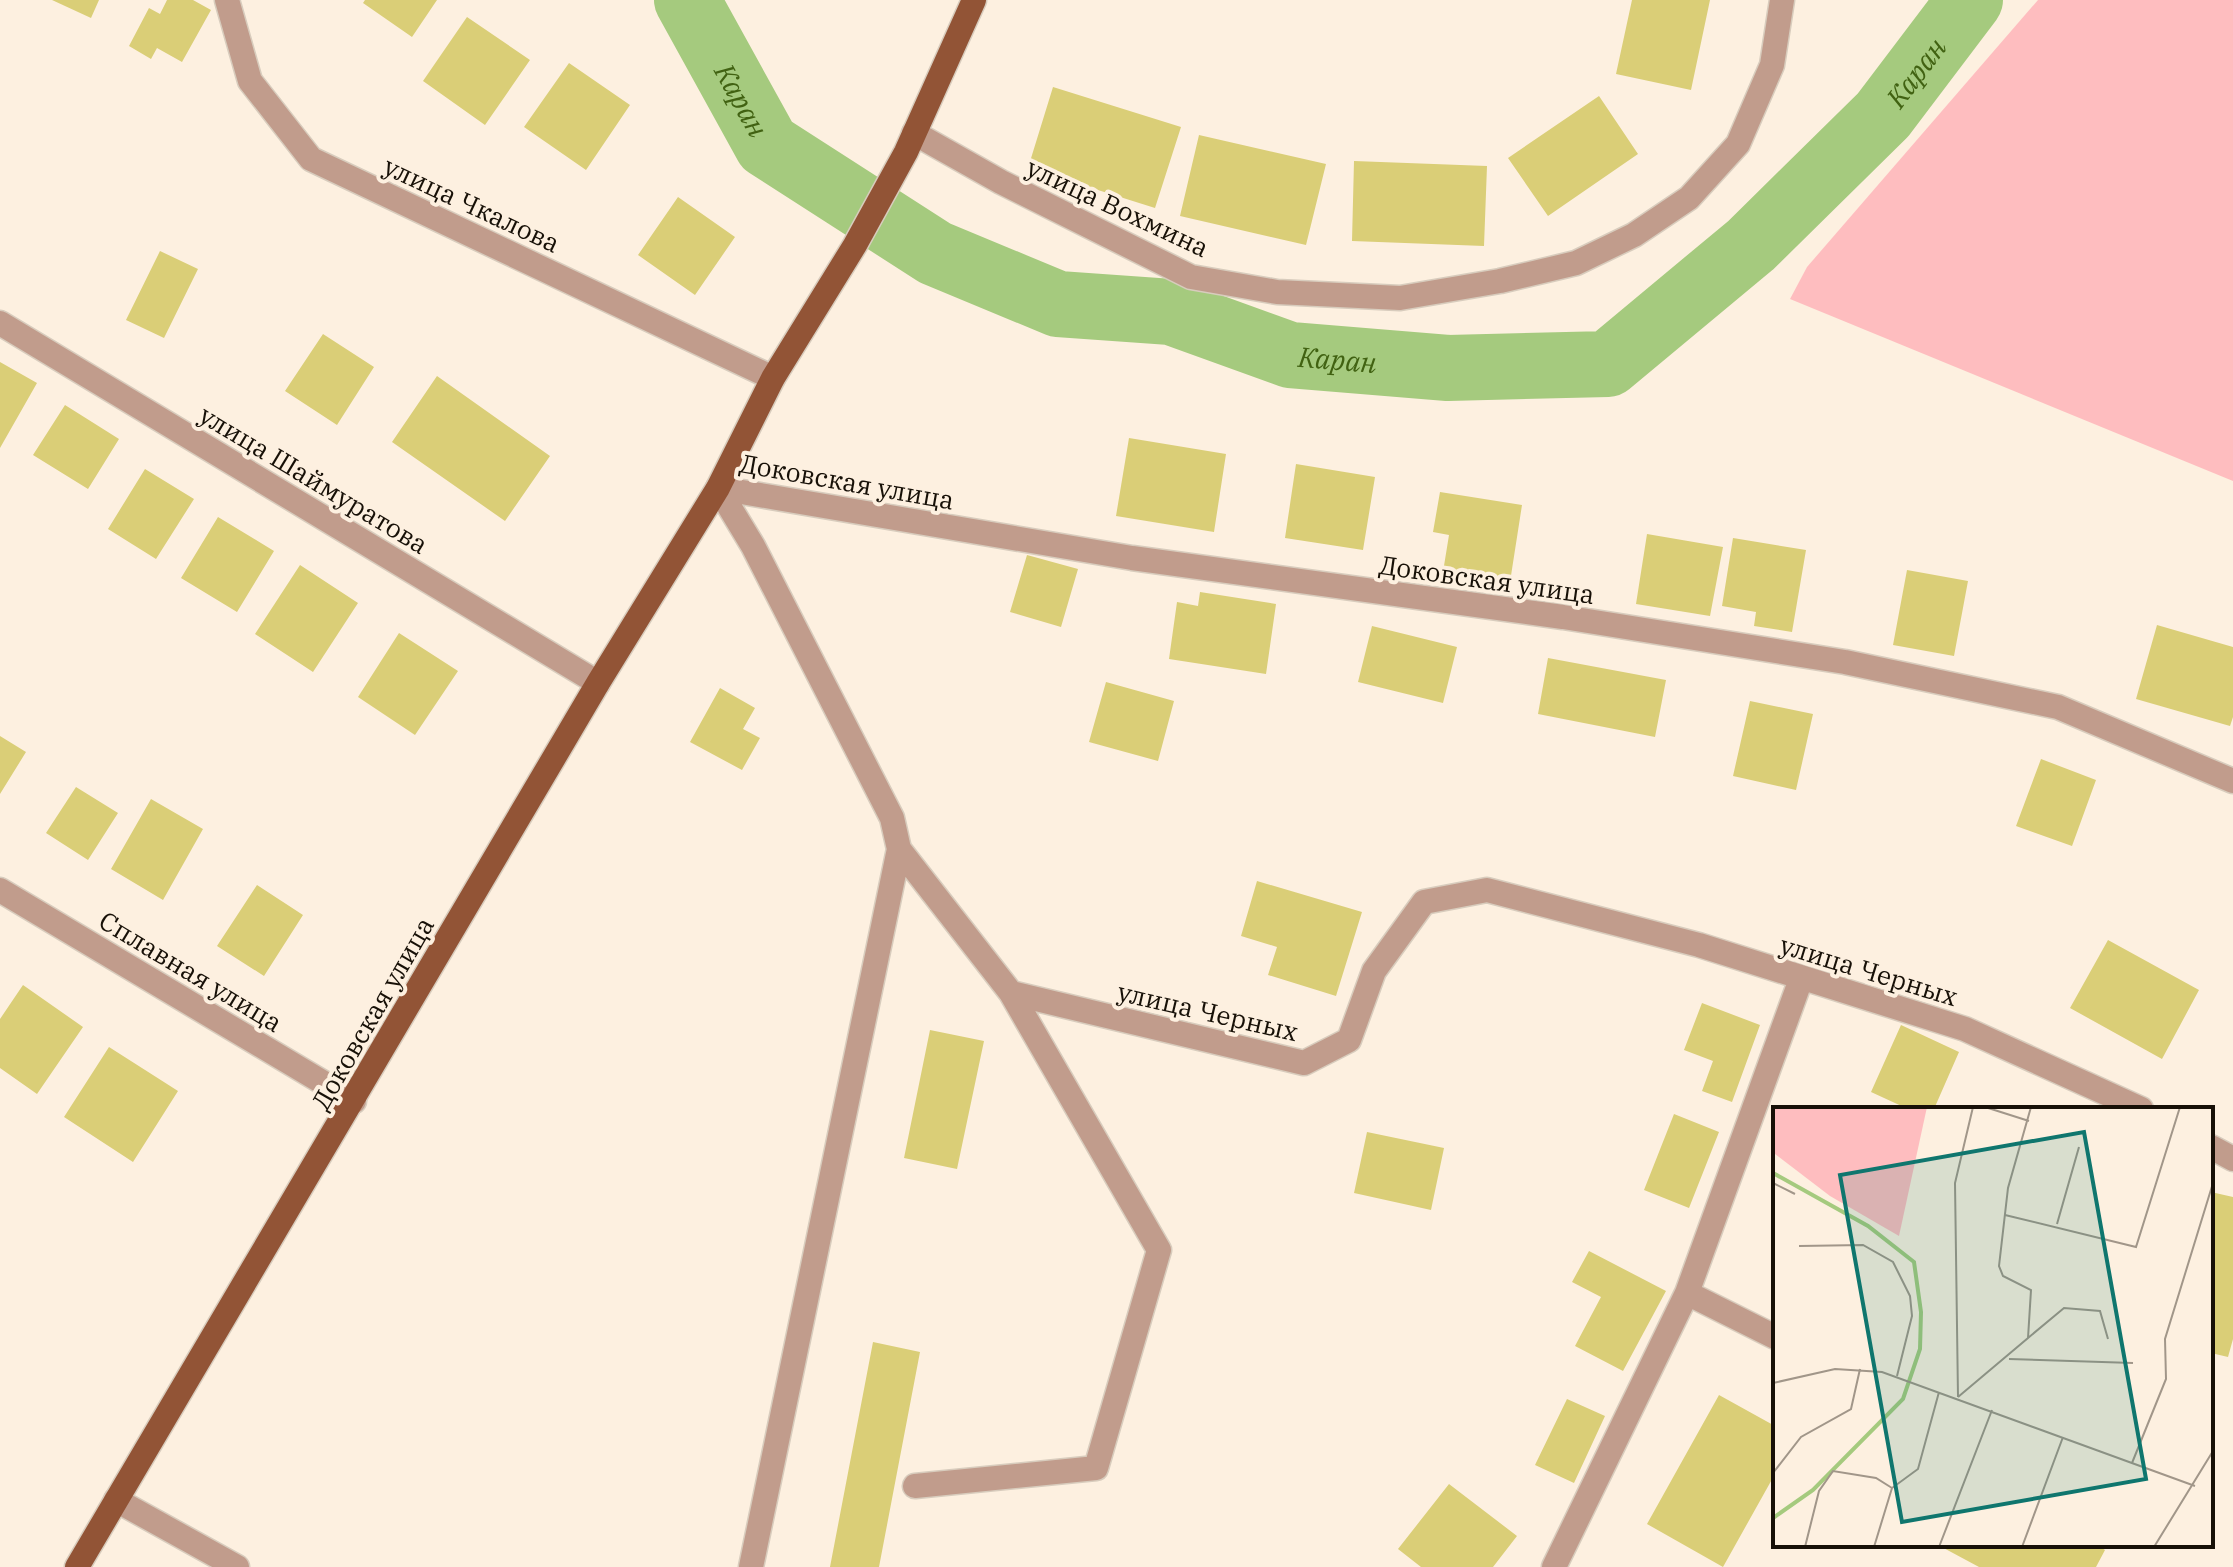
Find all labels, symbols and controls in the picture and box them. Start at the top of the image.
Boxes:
water label: Каран [1876,30,1954,115]
water label: Каран [706,56,777,143]
street label: улица Чкалова [379,148,565,260]
street label: улица Вохмина [1021,150,1215,264]
water label: Каран [1296,337,1378,381]
street label: улица Шаймуратова [193,397,435,561]
street label: Доковская улица [737,445,957,517]
street label: Доковская улица [1377,547,1597,611]
street label: Сплавная улица [93,903,289,1039]
street label: Доковская улица [303,911,441,1115]
street label: улица Черных [1776,927,1962,1013]
street label: улица Черных [1114,974,1302,1048]
inset map [1773,1107,2213,1547]

